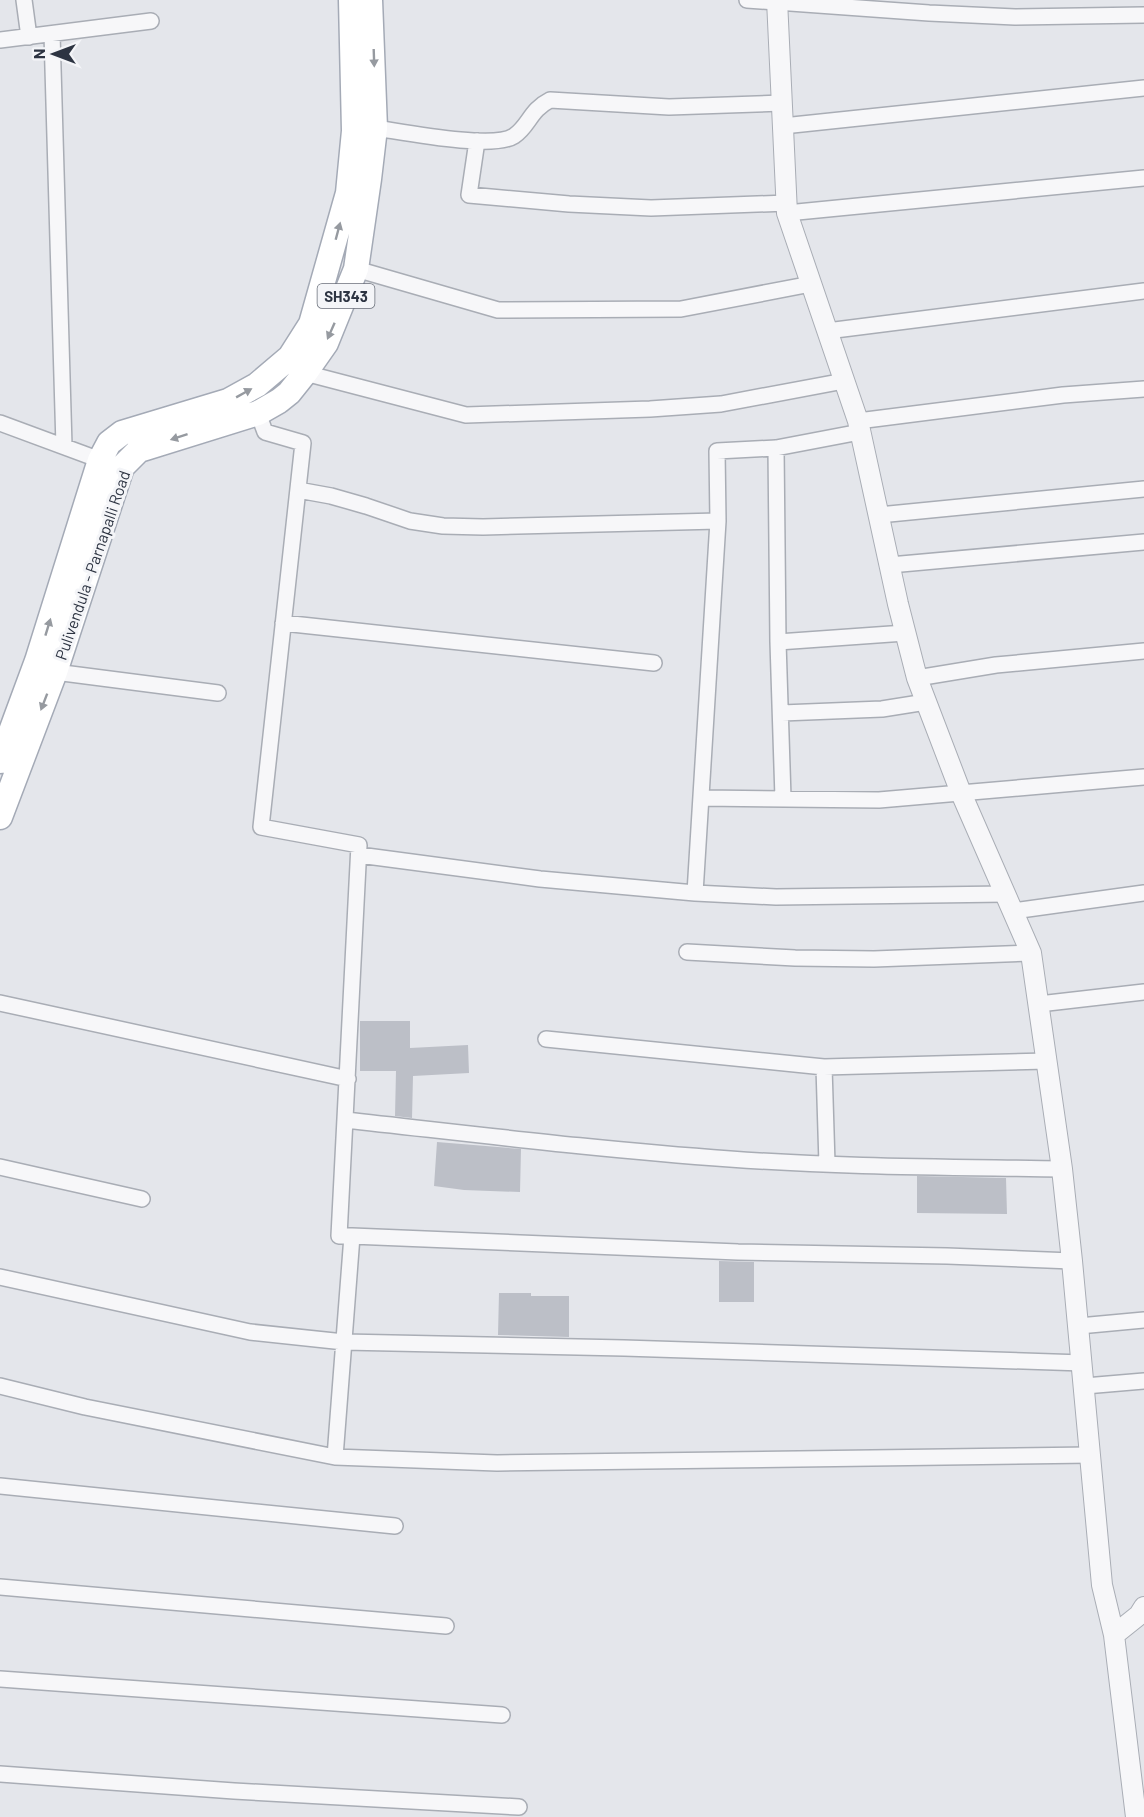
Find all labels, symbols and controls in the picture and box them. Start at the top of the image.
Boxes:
north arrow [24,24,84,84]
text: N [29,49,48,59]
one-way arrow [369,49,378,68]
one-way arrow [334,222,343,240]
road number: SH343 [318,284,374,308]
one-way arrow [326,323,336,341]
one-way arrow [235,388,252,398]
one-way arrow [170,433,188,443]
street label: Pulivendula - Parnapalli Road [51,468,133,662]
one-way arrow [44,618,53,636]
one-way arrow [39,693,48,711]

